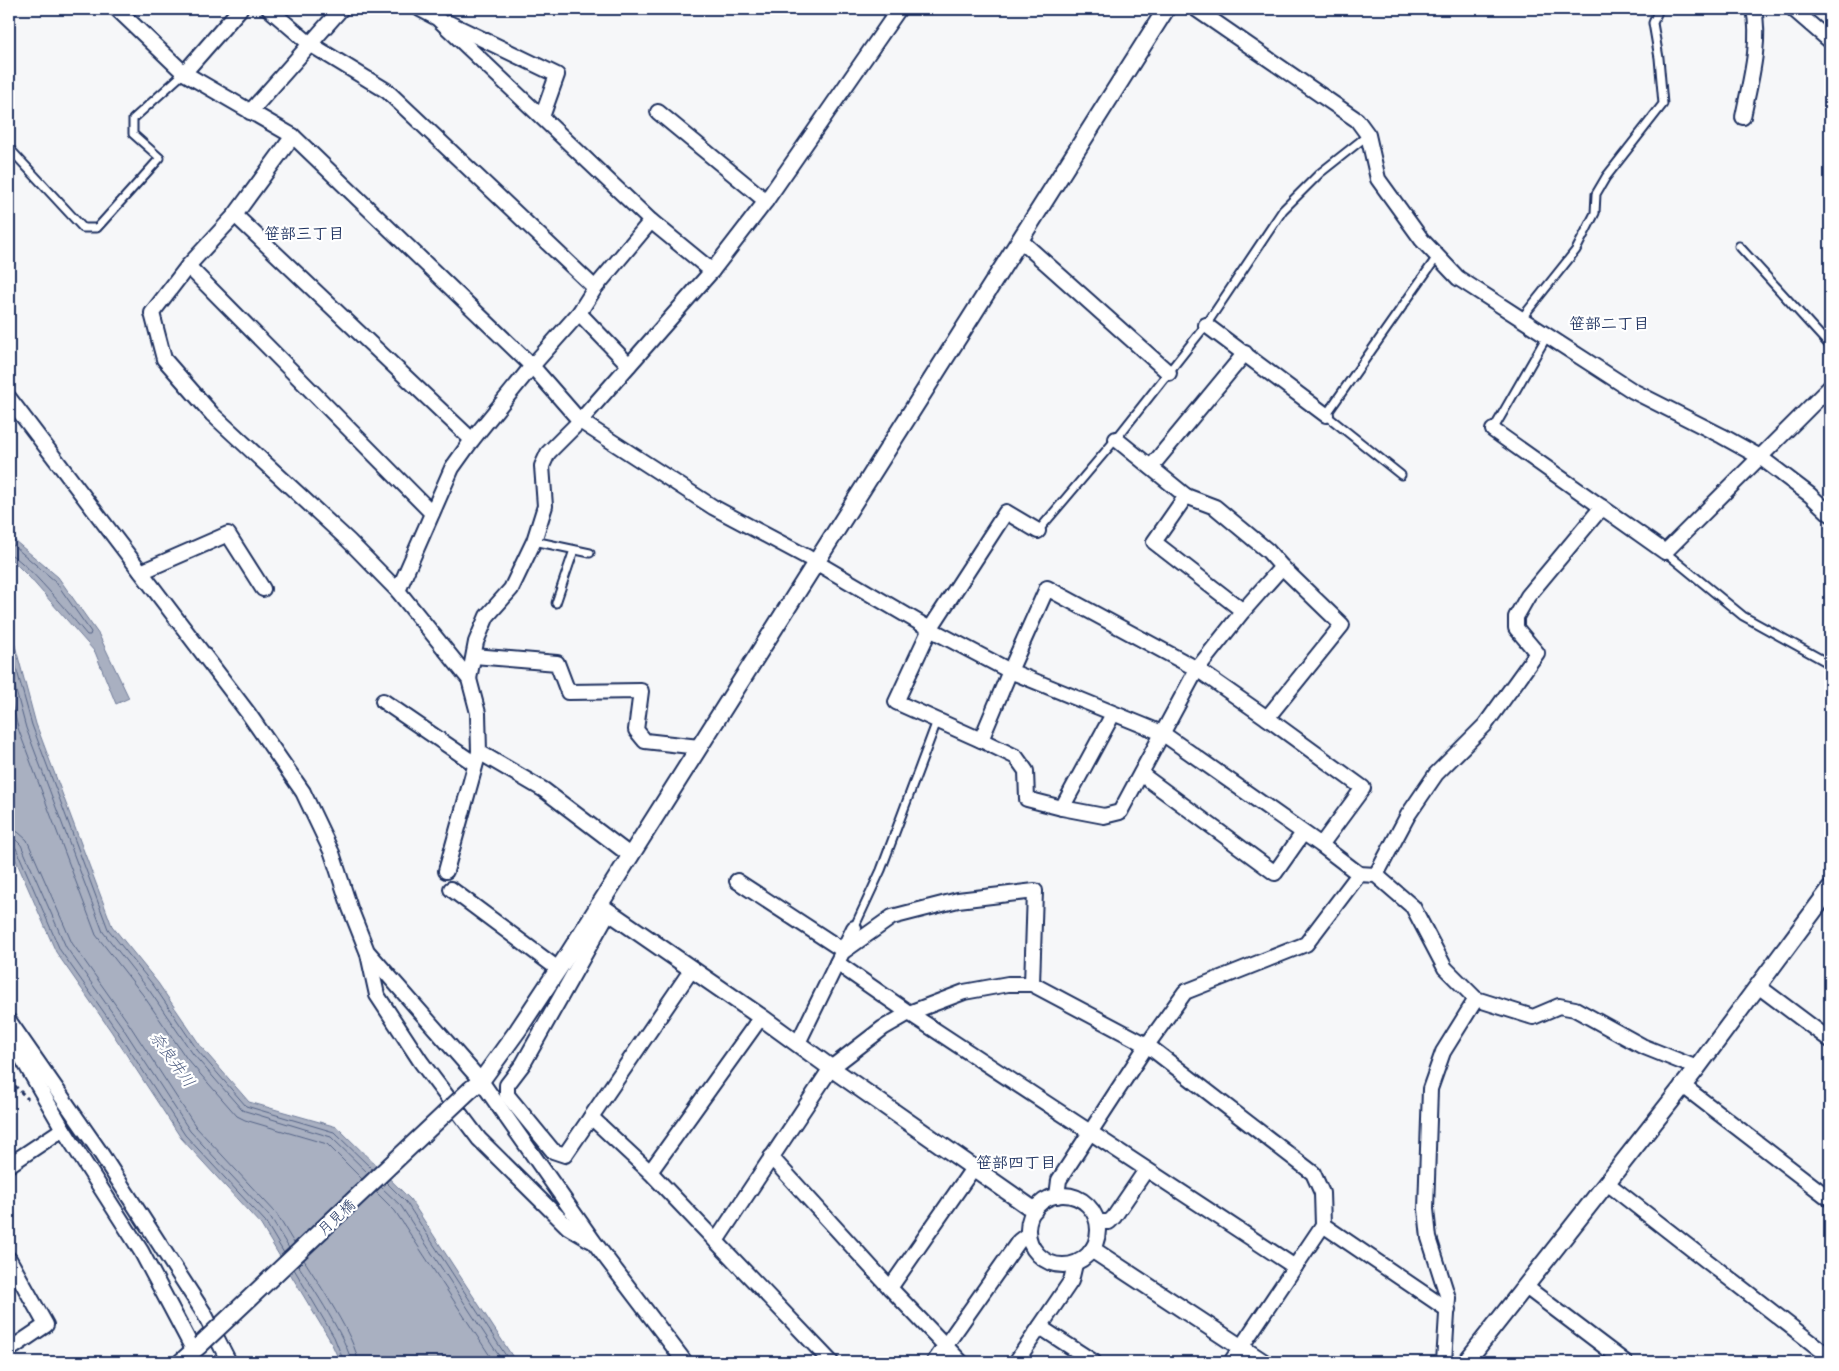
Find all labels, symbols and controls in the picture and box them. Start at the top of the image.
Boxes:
district label: 笹部三丁目 [264,222,344,244]
district label: 笹部二丁目 [1569,312,1649,334]
water label: 奈良井川 [145,1027,201,1091]
district label: 笹部四丁目 [976,1151,1056,1173]
street label: 月見橋 [312,1194,360,1240]

